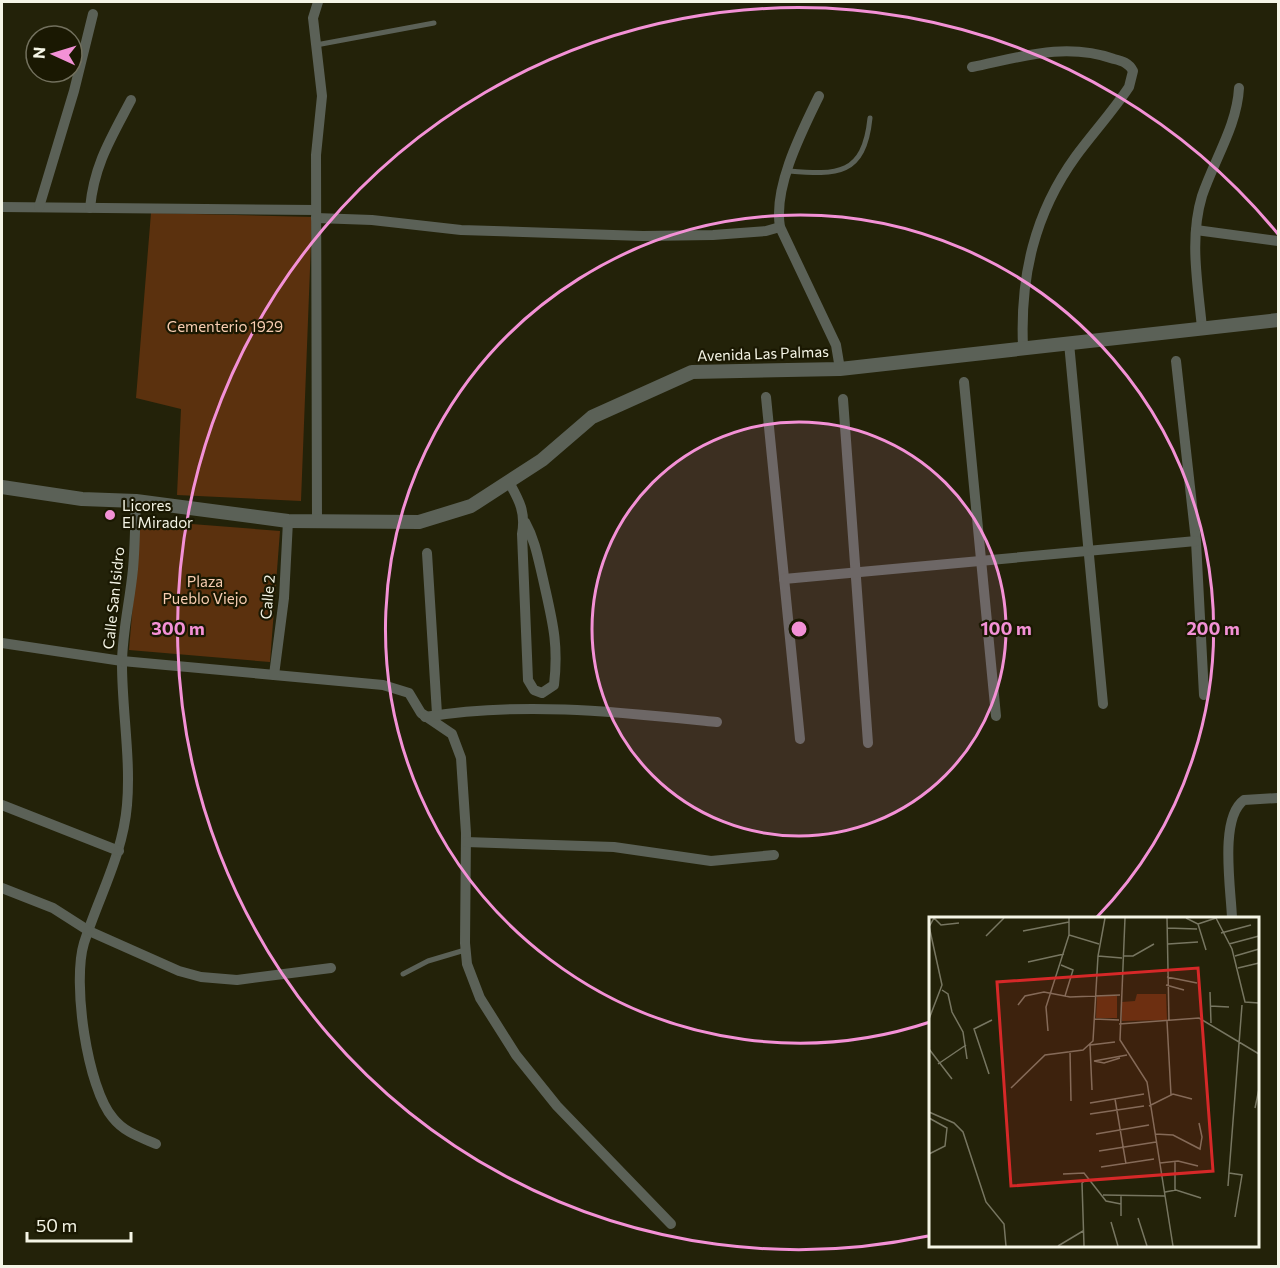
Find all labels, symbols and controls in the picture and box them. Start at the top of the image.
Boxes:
north arrow [24,24,84,84]
text: N [29,46,48,60]
park label: Cementerio 1929 [167,317,283,335]
street label: Avenida Las Palmas [697,342,829,364]
place label: Licores El Mirador [122,496,193,531]
marker: Licores El Mirador [103,508,117,522]
street label: Calle San Isidro [99,546,127,650]
park label: Plaza Pueblo Viejo [162,572,248,607]
street label: Calle 2 [256,574,278,620]
text: 300 m [151,617,205,639]
text: 100 m [980,617,1032,639]
text: 200 m [1186,617,1240,639]
centre of rings [789,619,809,639]
inset map [929,917,1259,1247]
scale bar [27,1205,130,1243]
text: 50 m [36,1214,77,1236]

